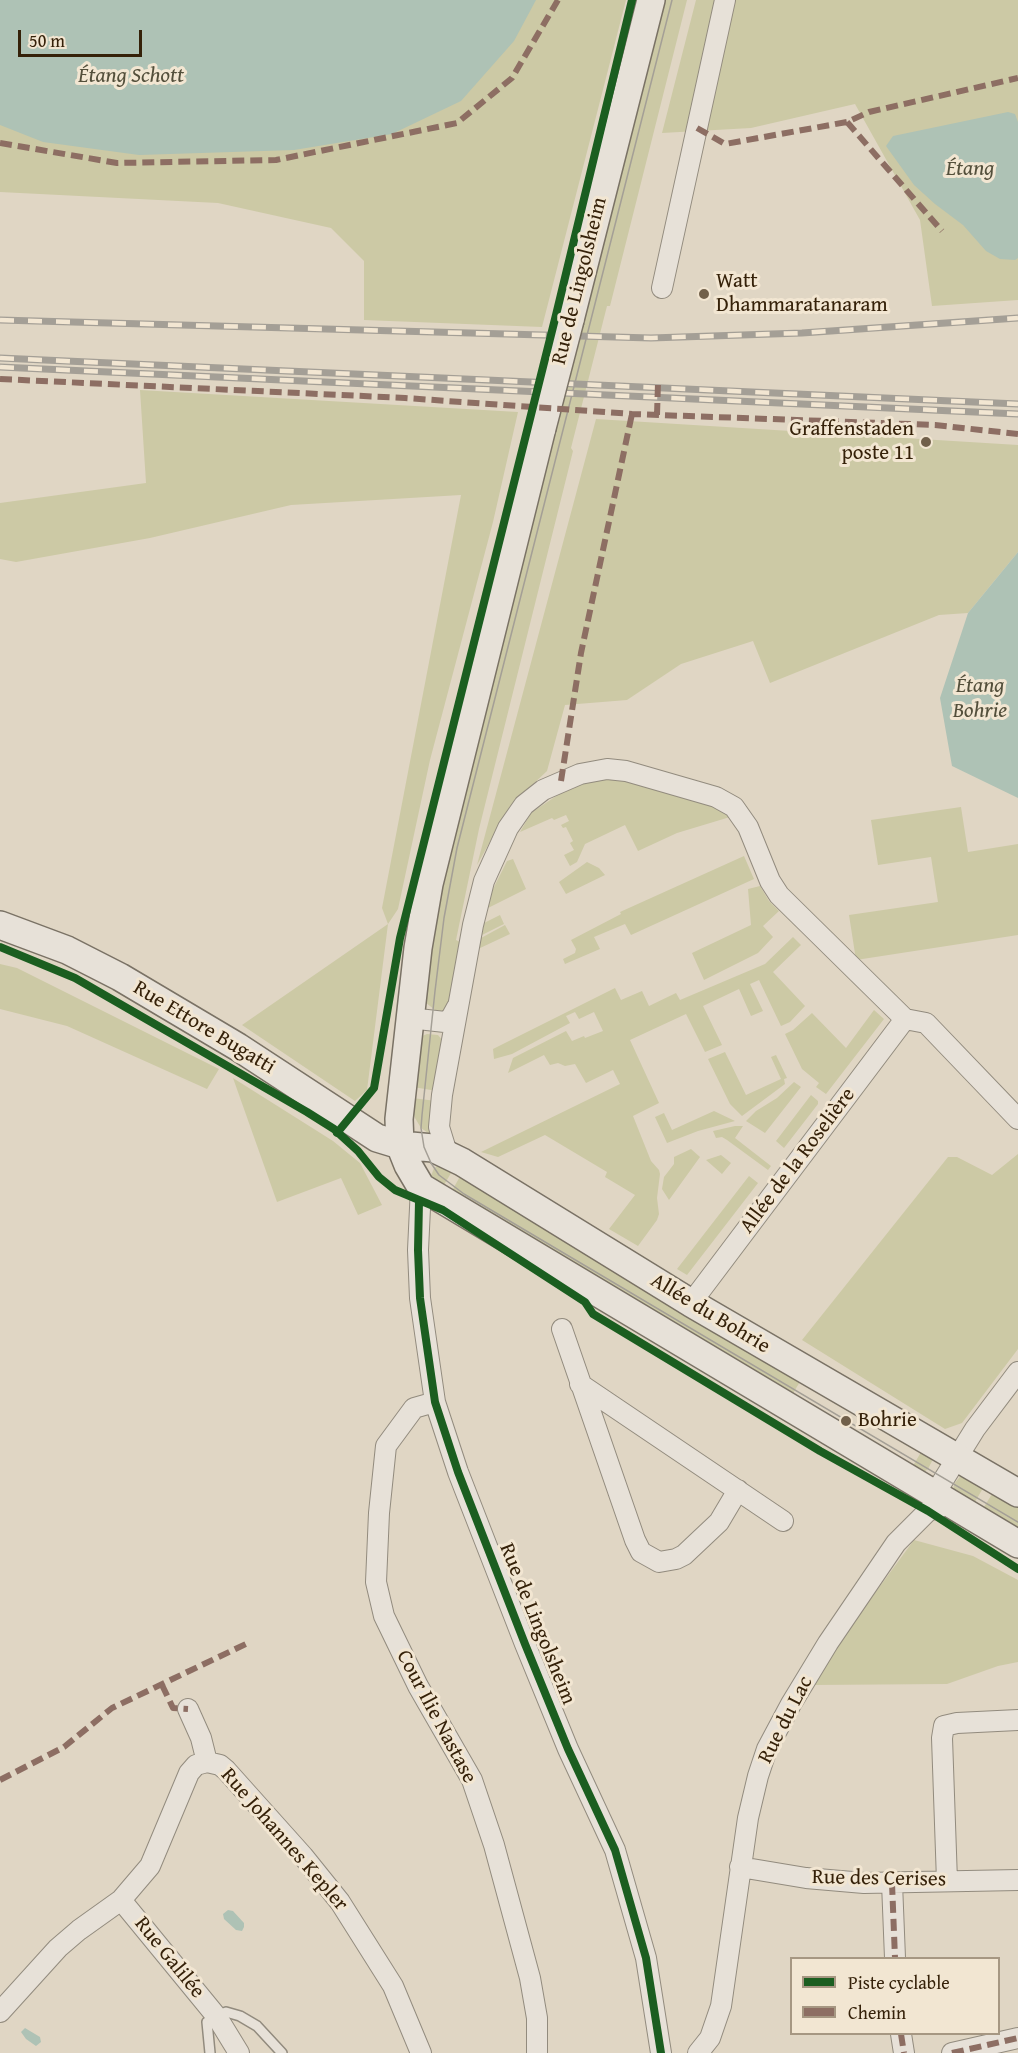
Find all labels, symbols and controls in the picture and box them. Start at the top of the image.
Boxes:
scale bar [21,18,146,56]
text: 50 m [29,27,65,54]
water label: Étang Schott [78,63,184,89]
water label: Étang [946,156,994,182]
street label: Rue de Lingolsheim [547,195,613,367]
place label: Watt Dhammaratanaram [716,269,888,319]
marker: Watt Dhammaratanaram [697,287,711,301]
place label: Graffenstaden poste 11 [790,417,914,467]
marker: Graffenstaden poste 11 [919,435,933,449]
water label: Étang Bohrie [953,673,1007,724]
street label: Rue Ettore Bugatti [128,976,280,1080]
street label: Allée de la Roselière [735,1083,861,1239]
street label: Allée du Bohrie [646,1268,774,1360]
place label: Bohrie [858,1408,917,1434]
marker: Bohrie [839,1414,853,1428]
street label: Rue de Lingolsheim [493,1540,581,1708]
street label: Cour Ilie Nastase [390,1646,482,1788]
street label: Rue du Lac [753,1672,819,1768]
street label: Rue Johannes Kepler [215,1763,353,1917]
street label: Rue des Cerises [812,1865,946,1893]
street label: Rue Galilée [128,1912,210,2004]
legend [790,1957,1000,2035]
text: Piste cyclable [848,1969,950,1996]
text: Chemin [848,1999,906,2026]

